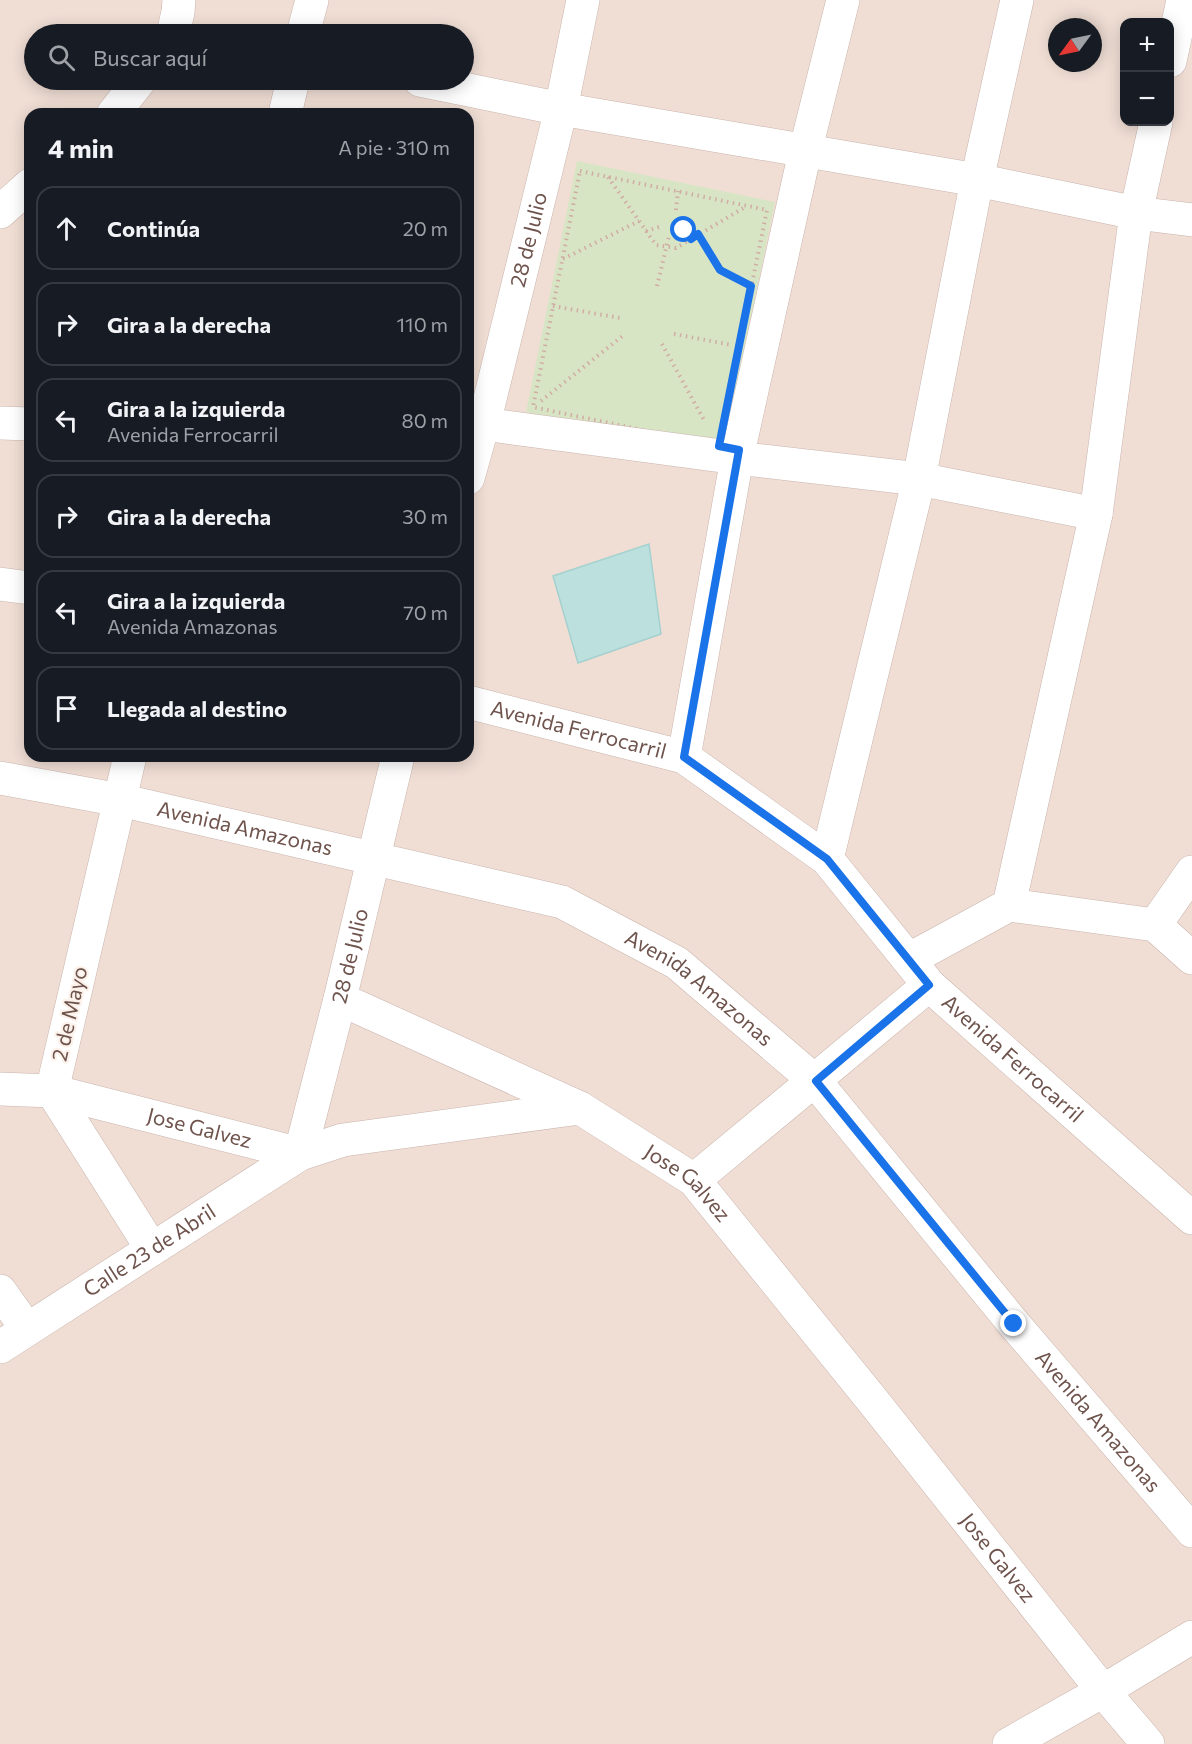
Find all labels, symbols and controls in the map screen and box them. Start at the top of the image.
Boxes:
north arrow [1048,18,1102,72]
map controls [1120,18,1174,126]
button: + [1120,18,1174,72]
search box [24,24,474,90]
icon: search [45,41,78,74]
text: Buscar aquí [93,44,207,71]
button: − [1120,72,1174,126]
text: 4 min [48,132,114,163]
text: A pie · 310 m [338,135,450,159]
street label: 28 de Julio [504,189,551,289]
icon: ahead [50,212,83,245]
text: Continúa [107,215,200,242]
text: 20 m [403,216,448,240]
route start [670,216,696,242]
icon: right [50,308,83,341]
text: Gira a la derecha [107,311,271,338]
text: 110 m [397,312,448,336]
text: Gira a la izquierda [107,395,285,422]
icon: left [50,404,83,437]
text: 80 m [402,408,448,432]
text: Avenida Ferrocarril [107,422,279,446]
icon: right [50,500,83,533]
text: Gira a la derecha [107,503,271,530]
text: 30 m [402,504,448,528]
text: Gira a la izquierda [107,587,285,614]
icon: left [50,596,83,629]
text: 70 m [403,600,448,624]
text: Avenida Amazonas [107,614,278,638]
icon: arrive [50,692,83,725]
street label: Avenida Ferrocarril [488,694,669,763]
text: Llegada al destino [107,695,287,722]
street label: Avenida Amazonas [155,795,335,860]
street label: 28 de Julio [325,906,372,1006]
street label: Avenida Amazonas [621,924,779,1051]
street label: 2 de Mayo [45,964,92,1064]
street label: Avenida Ferrocarril [938,989,1089,1127]
street label: Jose Galvez [145,1102,254,1152]
street label: Jose Galvez [640,1138,737,1226]
street label: Calle 23 de Abril [78,1198,220,1301]
route end [1000,1310,1026,1336]
street label: Avenida Amazonas [1031,1344,1167,1497]
street label: Jose Galvez [956,1508,1042,1607]

